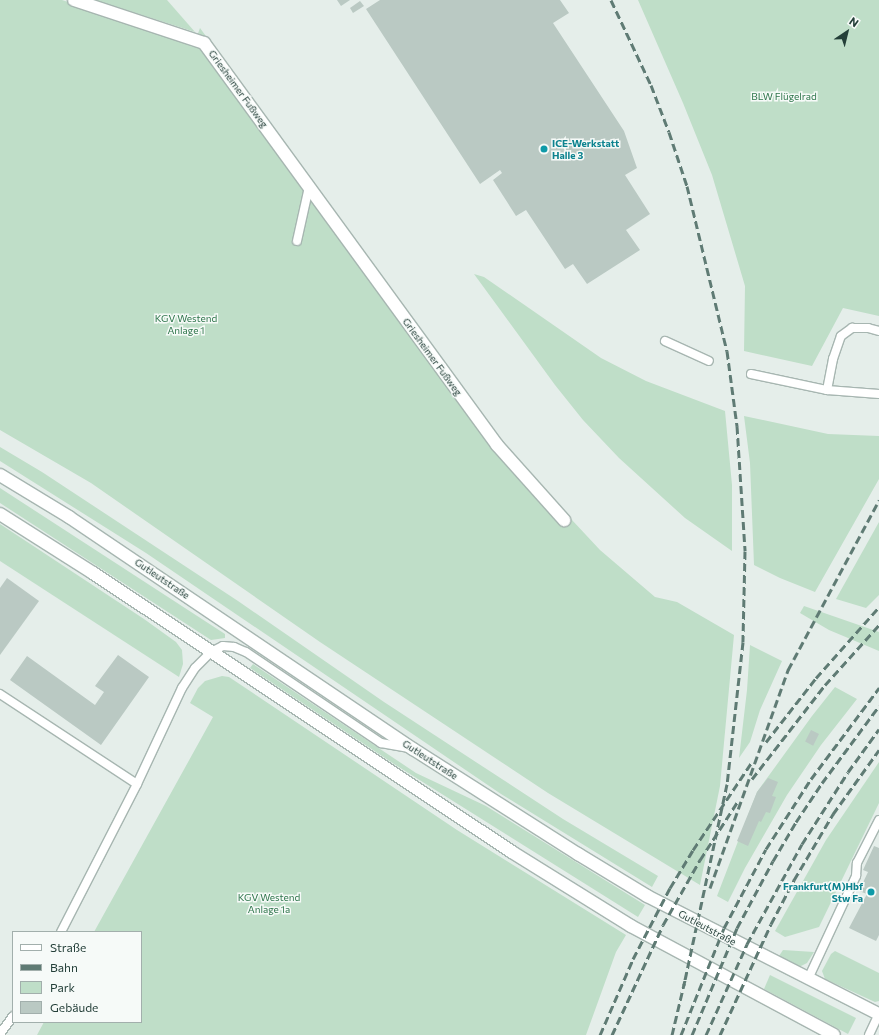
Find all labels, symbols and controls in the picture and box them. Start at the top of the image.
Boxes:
north arrow [827,12,867,52]
text: N [847,14,861,29]
street label: Griesheimer Fußweg [206,48,270,130]
park label: BLW Flügelrad [751,91,817,103]
place label: ICE-Werkstatt Halle 3 [552,137,619,160]
marker: ICE-Werkstatt Halle 3 [539,144,549,154]
park label: KGV Westend Anlage 1 [155,312,217,336]
street label: Griesheimer Fußweg [400,316,464,398]
street label: Gutleutstraße [132,556,192,602]
street label: Gutleutstraße [400,738,460,782]
place label: Frankfurt(M)Hbf Stw Fa [783,880,863,904]
marker: Frankfurt(M)Hbf Stw Fa [866,887,876,897]
park label: KGV Westend Anlage 1a [238,891,300,914]
street label: Gutleutstraße [676,908,738,948]
legend [12,931,142,1023]
text: Straße [50,940,86,954]
text: Bahn [50,960,78,974]
text: Park [50,980,75,994]
text: Gebäude [50,1000,98,1014]

